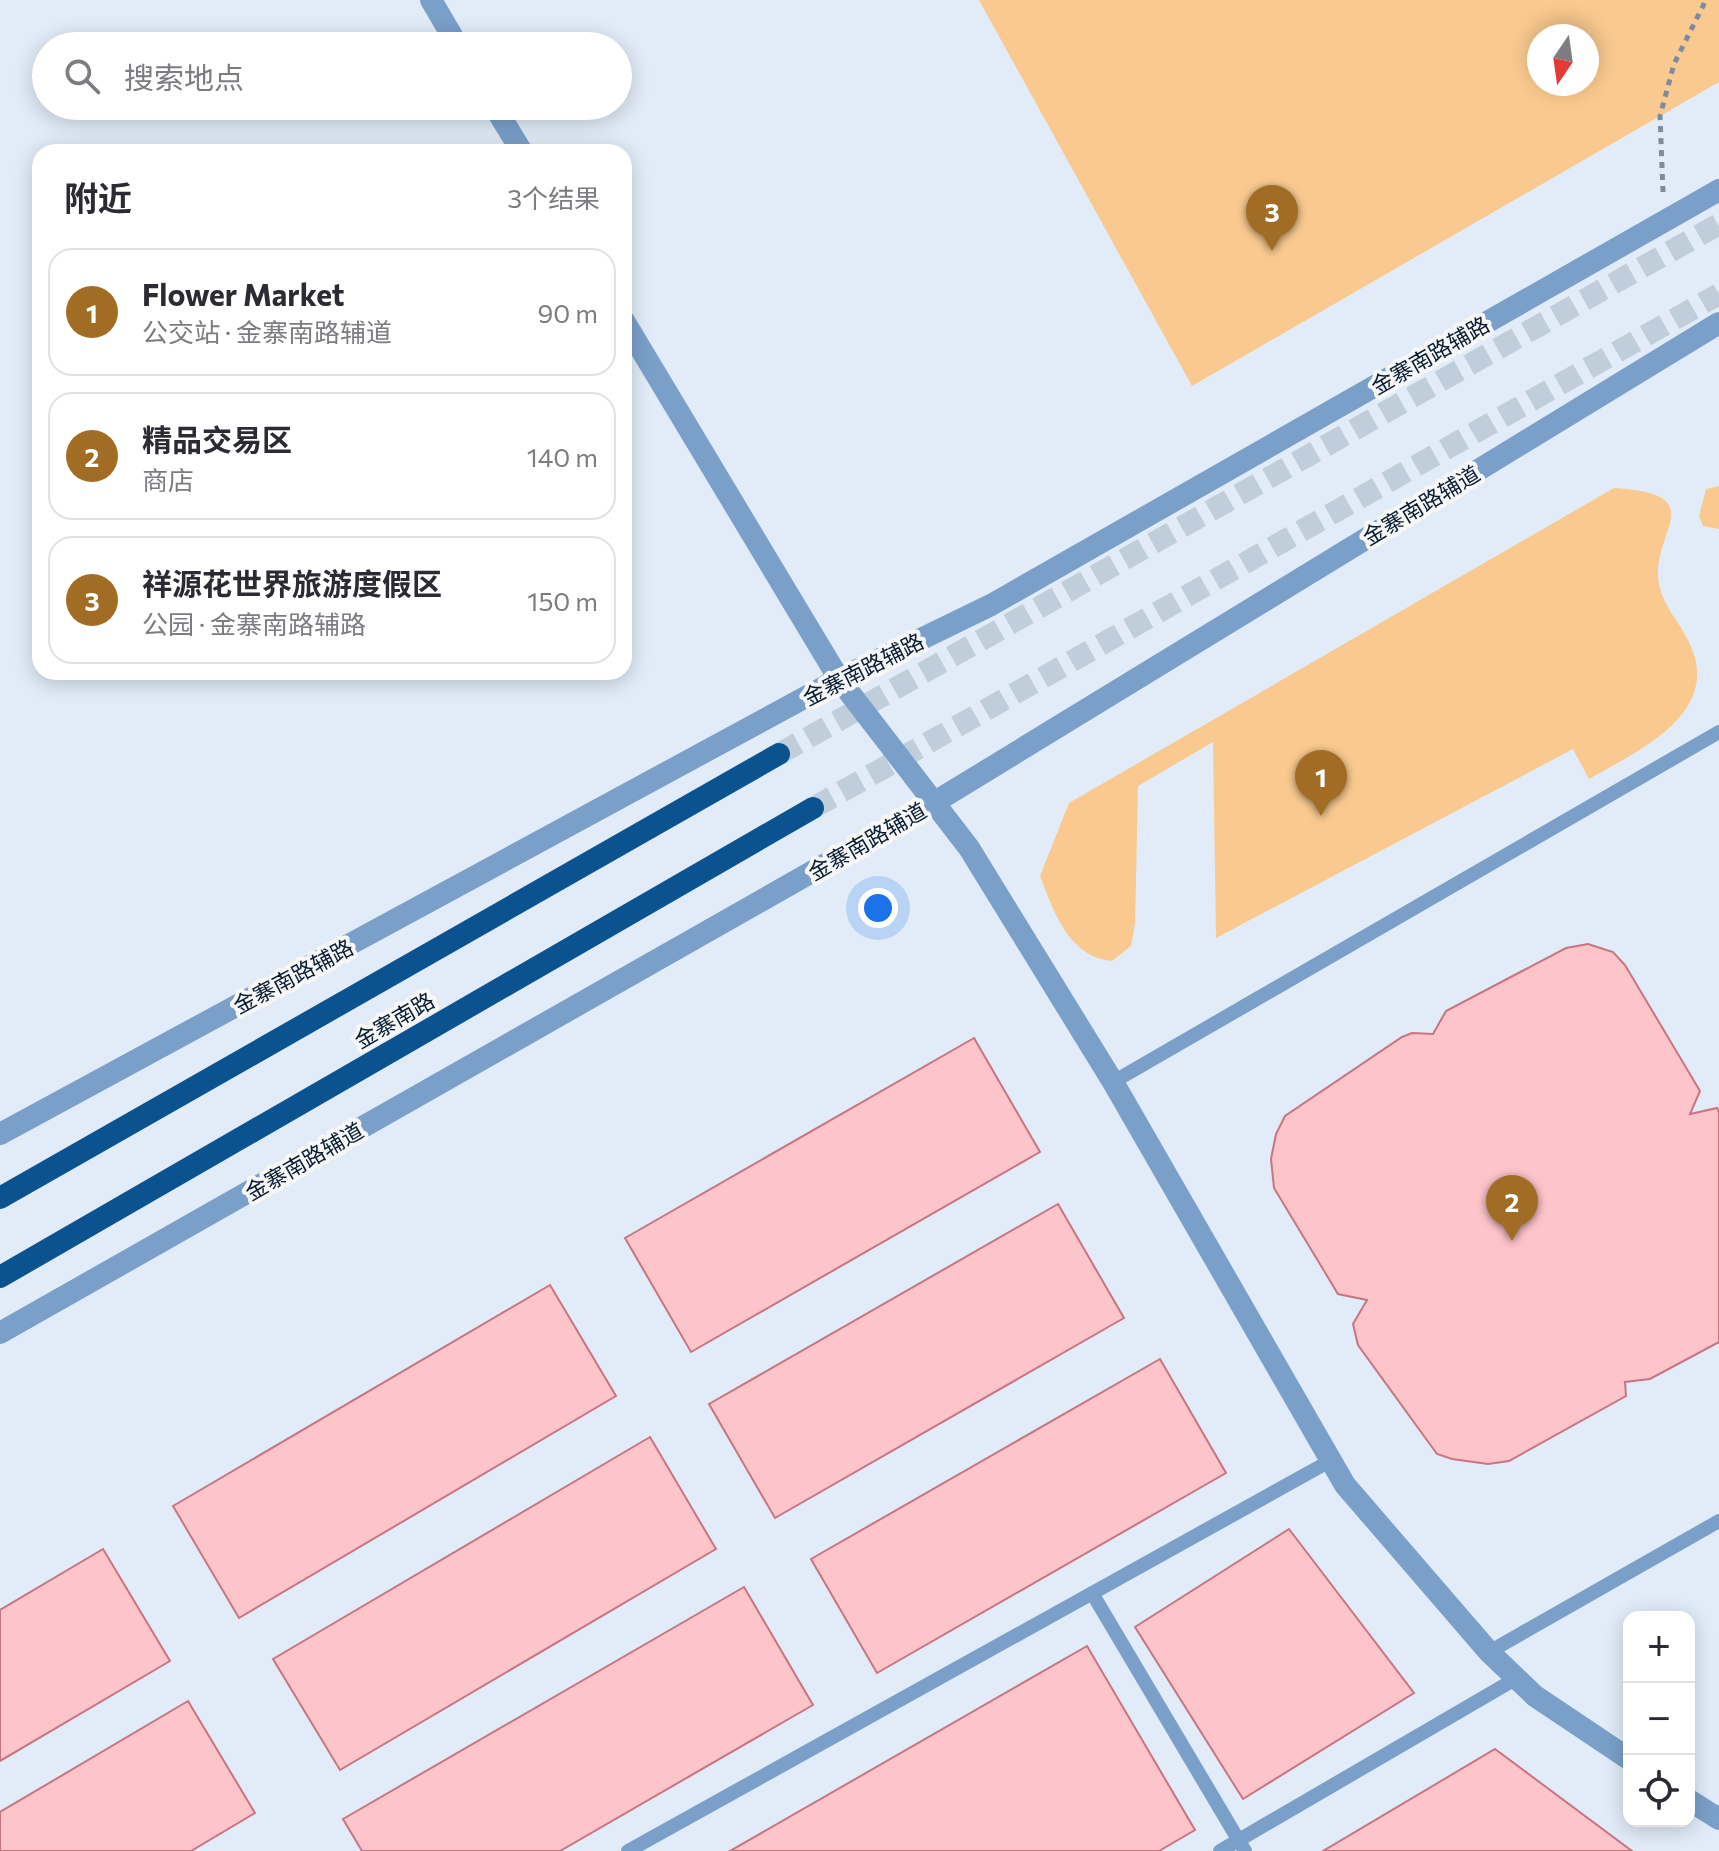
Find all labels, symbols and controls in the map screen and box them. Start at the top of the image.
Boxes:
north arrow [1527,24,1599,96]
search box [32,32,632,120]
icon: search [60,54,104,98]
text: 搜索地点 [124,58,244,95]
text: 附近 [64,176,132,218]
text: 3个结果 [507,182,600,213]
pin: 3 [1246,185,1298,251]
text: Flower Market [142,275,345,312]
text: 1 [86,297,98,328]
text: 90 m [538,297,598,328]
street label: 金寨南路辅路 [1366,310,1494,400]
text: 公交站 · 金寨南路辅道 [142,316,392,347]
text: 精品交易区 [142,420,292,457]
text: 2 [85,441,99,472]
text: 140 m [527,441,598,472]
street label: 金寨南路辅道 [1357,459,1485,551]
text: 商店 [142,464,194,495]
text: 祥源花世界旅游度假区 [142,564,442,601]
text: 3 [84,585,100,616]
text: 150 m [527,585,598,616]
text: 公园 · 金寨南路辅路 [142,608,366,639]
street label: 金寨南路辅路 [798,627,928,711]
pin: 1 [1295,750,1347,816]
street label: 金寨南路辅道 [803,796,931,886]
your location [858,888,898,928]
street label: 金寨南路辅路 [228,933,358,1019]
street label: 金寨南路 [349,986,439,1054]
street label: 金寨南路辅道 [240,1116,368,1206]
pin: 2 [1486,1175,1538,1241]
map controls [1623,1611,1695,1827]
button: + [1623,1611,1695,1683]
button: − [1623,1683,1695,1755]
button: locate [1623,1755,1695,1827]

